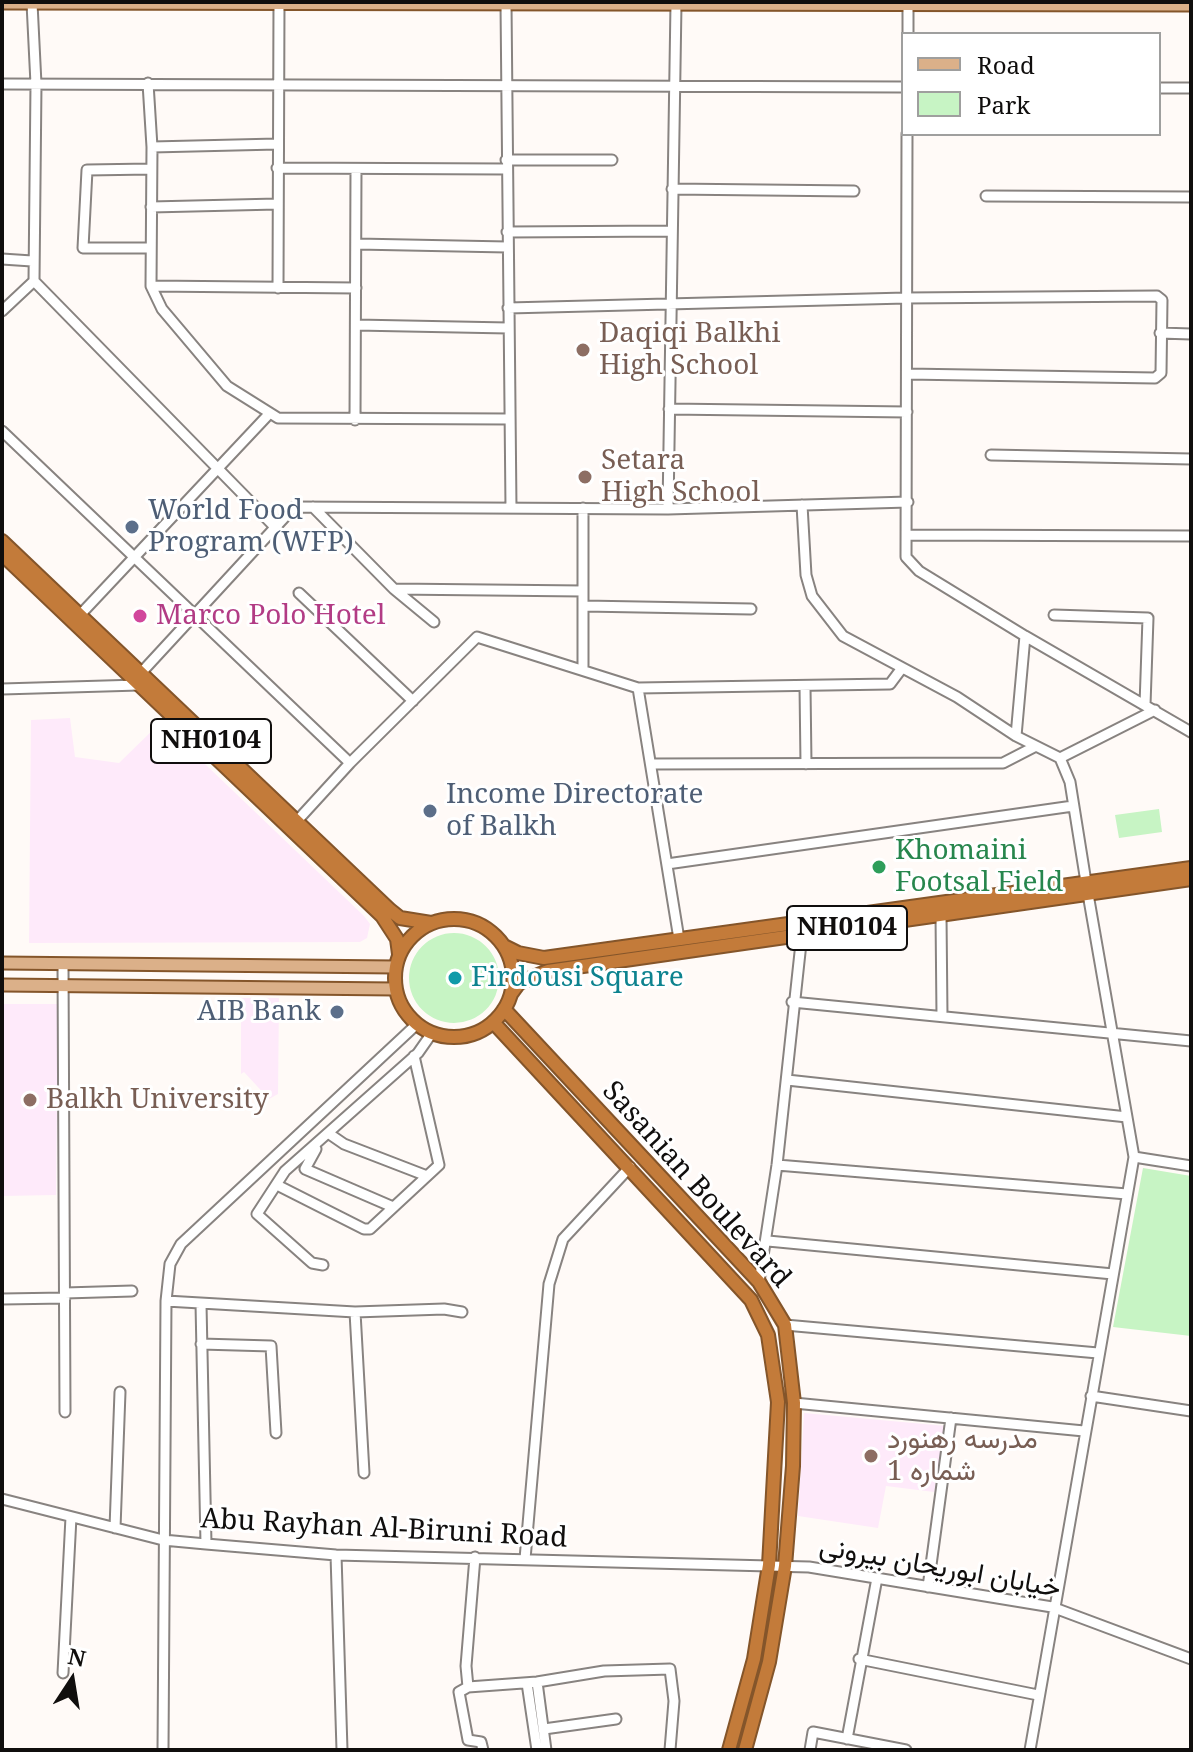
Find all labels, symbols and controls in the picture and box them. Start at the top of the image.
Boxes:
legend [901,32,1161,136]
text: Road [977,48,1035,81]
text: Park [977,88,1030,121]
place label: Daqiqi Balkhi High School [599,317,781,383]
marker: Daqiqi Balkhi High School [574,341,592,359]
place label: Setara High School [601,444,760,510]
marker: Setara High School [576,468,594,486]
place label: World Food Program (WFP) [148,494,354,560]
marker: World Food Program (WFP) [123,518,141,536]
place label: Marco Polo Hotel [156,599,385,633]
marker: Marco Polo Hotel [131,607,149,625]
road number: NH0104 [151,719,271,763]
place label: Income Directorate of Balkh [446,778,703,844]
marker: Income Directorate of Balkh [421,802,439,820]
place label: Khomaini Footsal Field [895,834,1063,900]
marker: Khomaini Footsal Field [870,858,888,876]
road number: NH0104 [787,906,907,950]
place label: Firdousi Square [471,961,684,995]
marker: Firdousi Square [446,969,464,987]
place label: AIB Bank [197,995,321,1029]
marker: AIB Bank [328,1003,346,1021]
street label: Sasanian Boulevard [595,1075,797,1295]
place label: Balkh University [46,1083,269,1117]
marker: Balkh University [21,1091,39,1109]
place label: مدرسه رهنورد شماره 1 [887,1423,1038,1489]
marker: مدرسه رهنورد شماره 1 [862,1447,880,1465]
street label: Abu Rayhan Al-Biruni Road [200,1503,568,1555]
street label: خیابان ابوریحان بیرونی [817,1530,1063,1606]
north arrow [32,1640,112,1720]
text: N [65,1640,89,1673]

